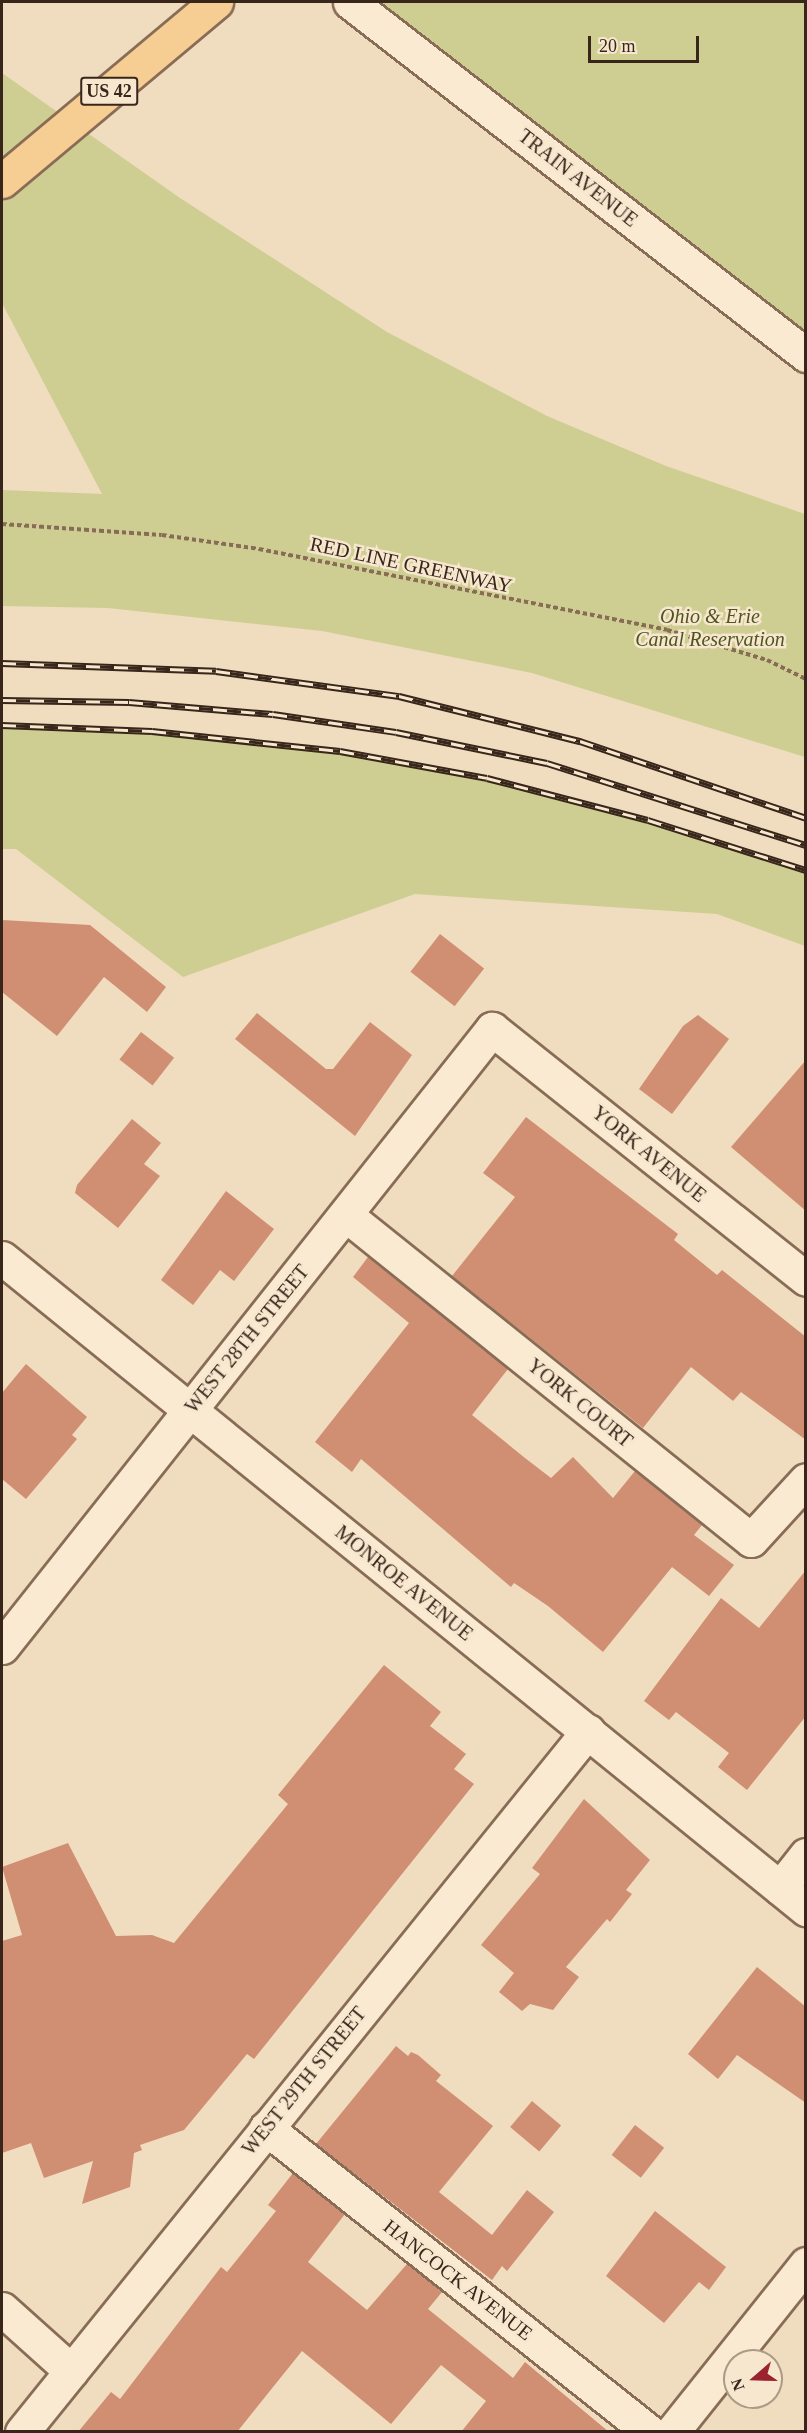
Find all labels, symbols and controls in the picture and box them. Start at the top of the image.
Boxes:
scale bar [591,24,702,62]
text: 20 m [599,36,636,56]
road number: US 42 [79,76,139,106]
street label: TRAIN AVENUE [513,124,643,232]
street label: RED LINE GREENWAY [308,532,514,598]
park label: Ohio & Erie Canal Reservation [635,605,785,652]
street label: YORK AVENUE [587,1100,711,1208]
street label: WEST 28TH STREET [180,1260,314,1418]
street label: YORK COURT [523,1353,637,1453]
street label: MONROE AVENUE [330,1520,478,1646]
street label: WEST 29TH STREET [237,2002,371,2160]
street label: HANCOCK AVENUE [378,2214,538,2346]
north arrow [723,2349,783,2409]
text: N [728,2376,747,2393]

